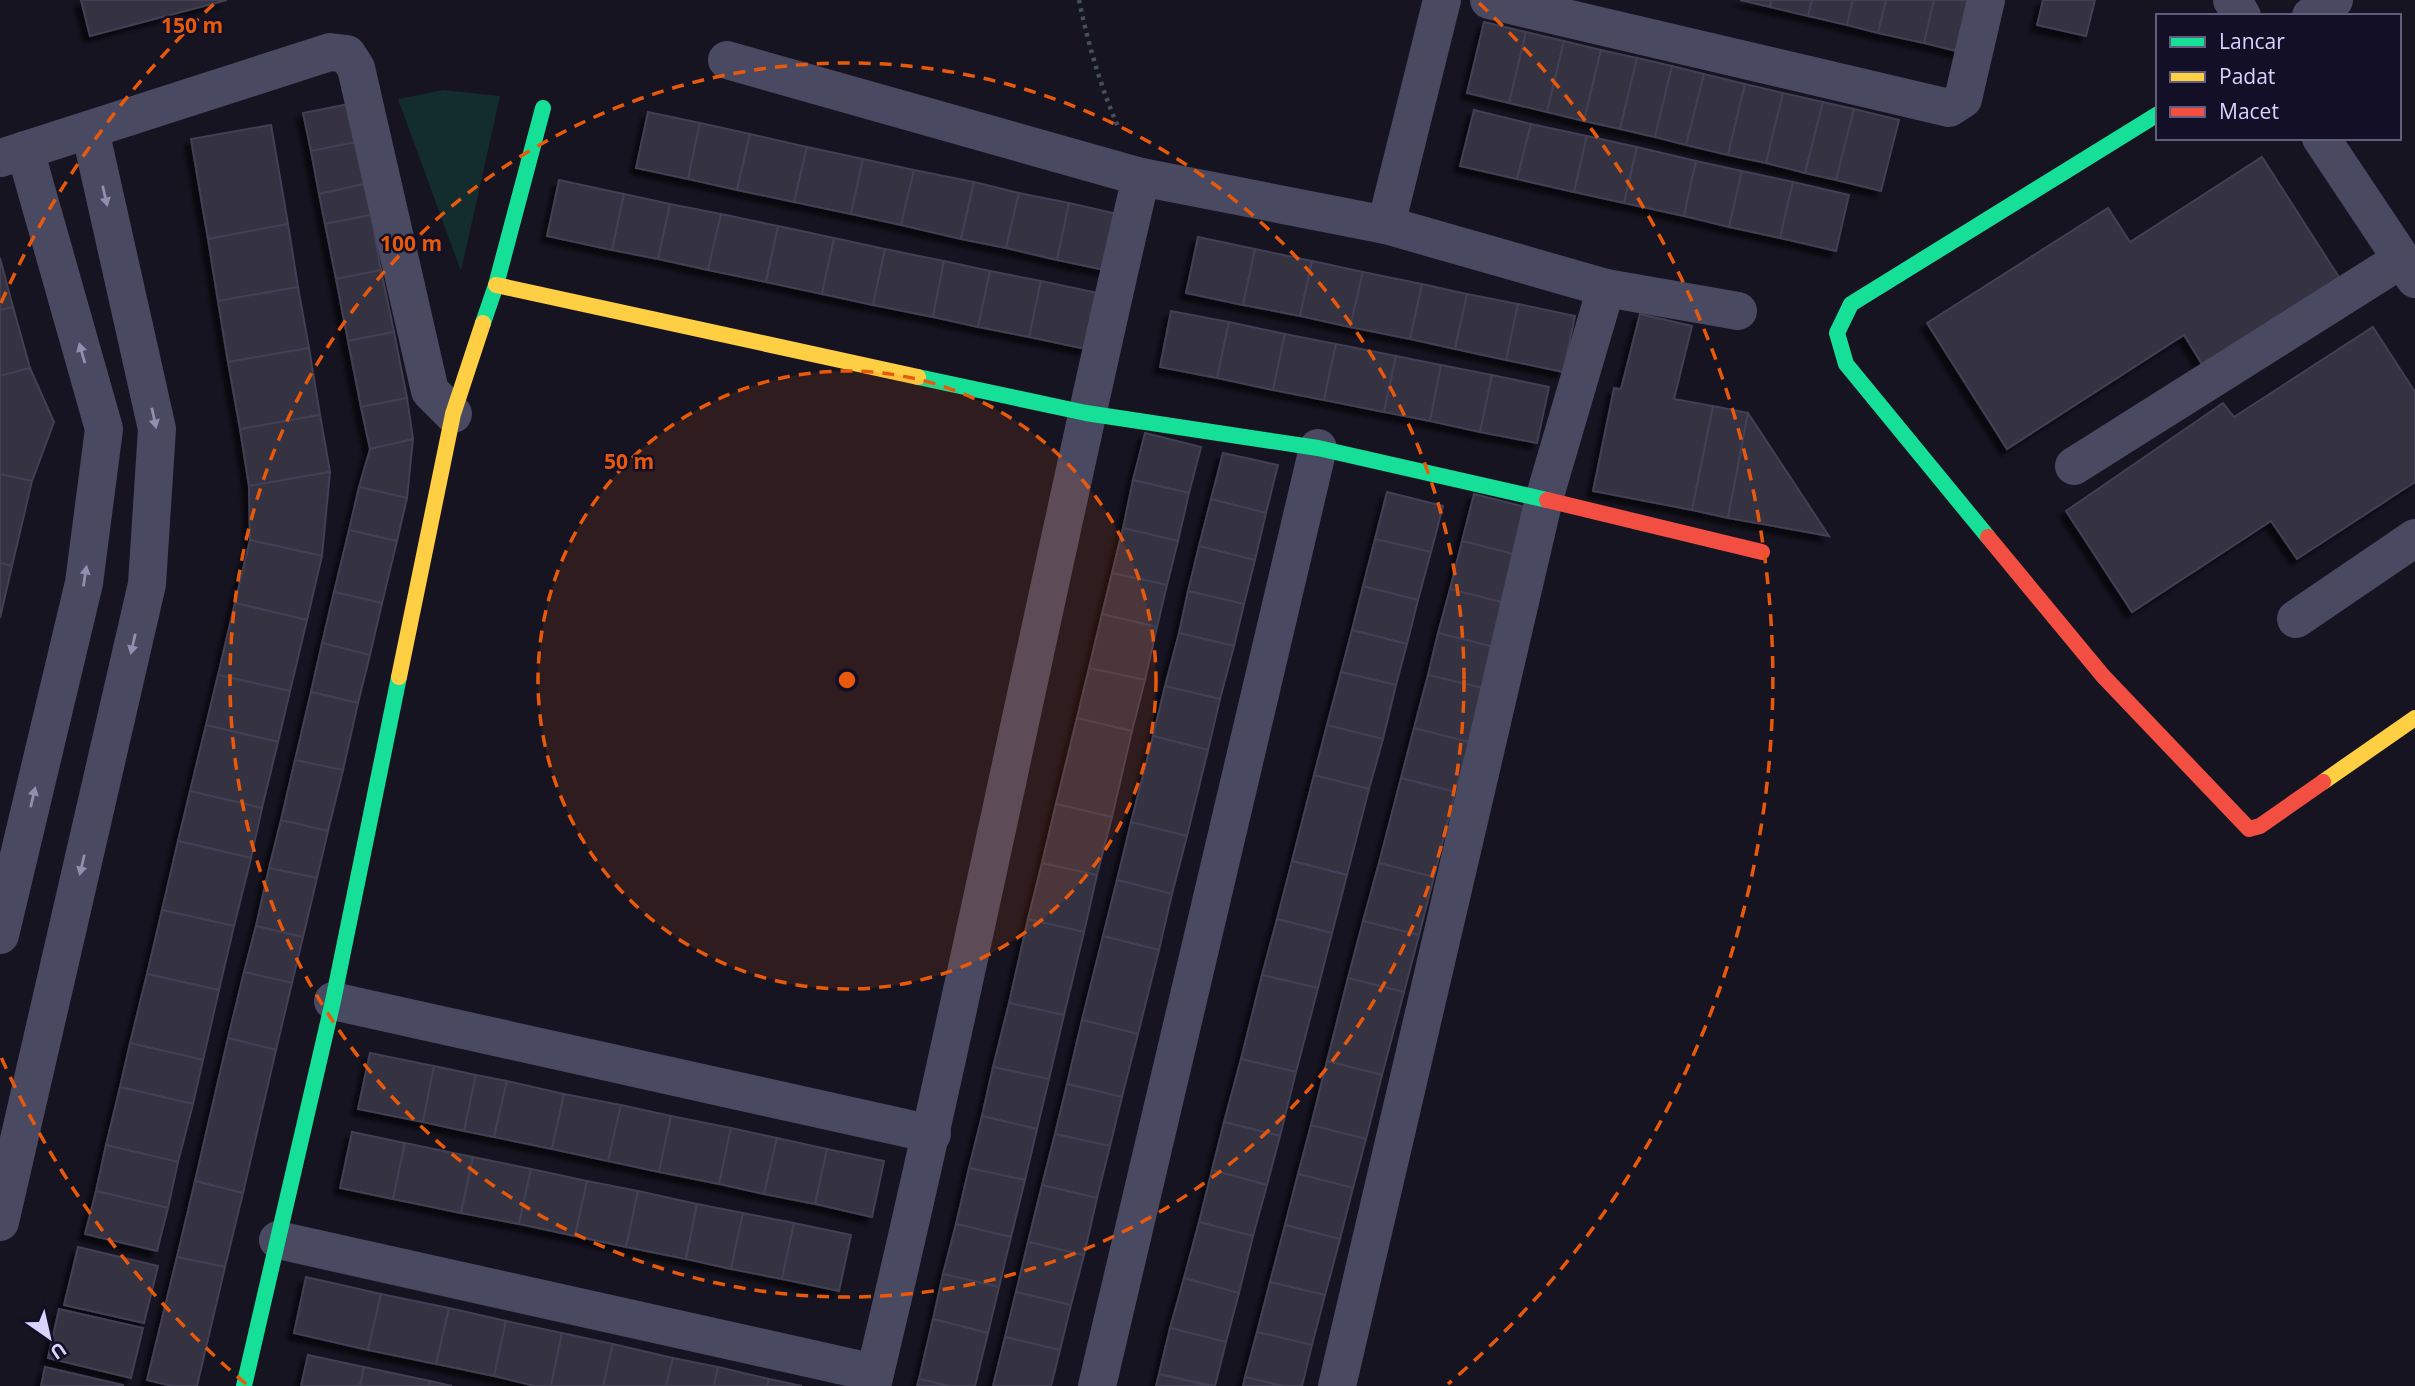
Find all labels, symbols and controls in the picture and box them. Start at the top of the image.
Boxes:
text: 150 m [161,11,223,39]
legend [2156,14,2401,140]
text: Lancar [2219,27,2285,55]
text: Padat [2219,62,2275,90]
text: Macet [2219,97,2279,125]
one-way arrow [100,185,111,207]
text: 100 m [380,229,442,257]
one-way arrow [77,342,87,363]
one-way arrow [149,407,160,429]
text: 50 m [604,447,654,475]
one-way arrow [79,565,90,587]
one-way arrow [128,633,139,655]
centre of rings [835,668,859,692]
one-way arrow [28,786,39,808]
one-way arrow [76,854,87,876]
north arrow [14,1302,84,1372]
text: U [45,1336,72,1366]

